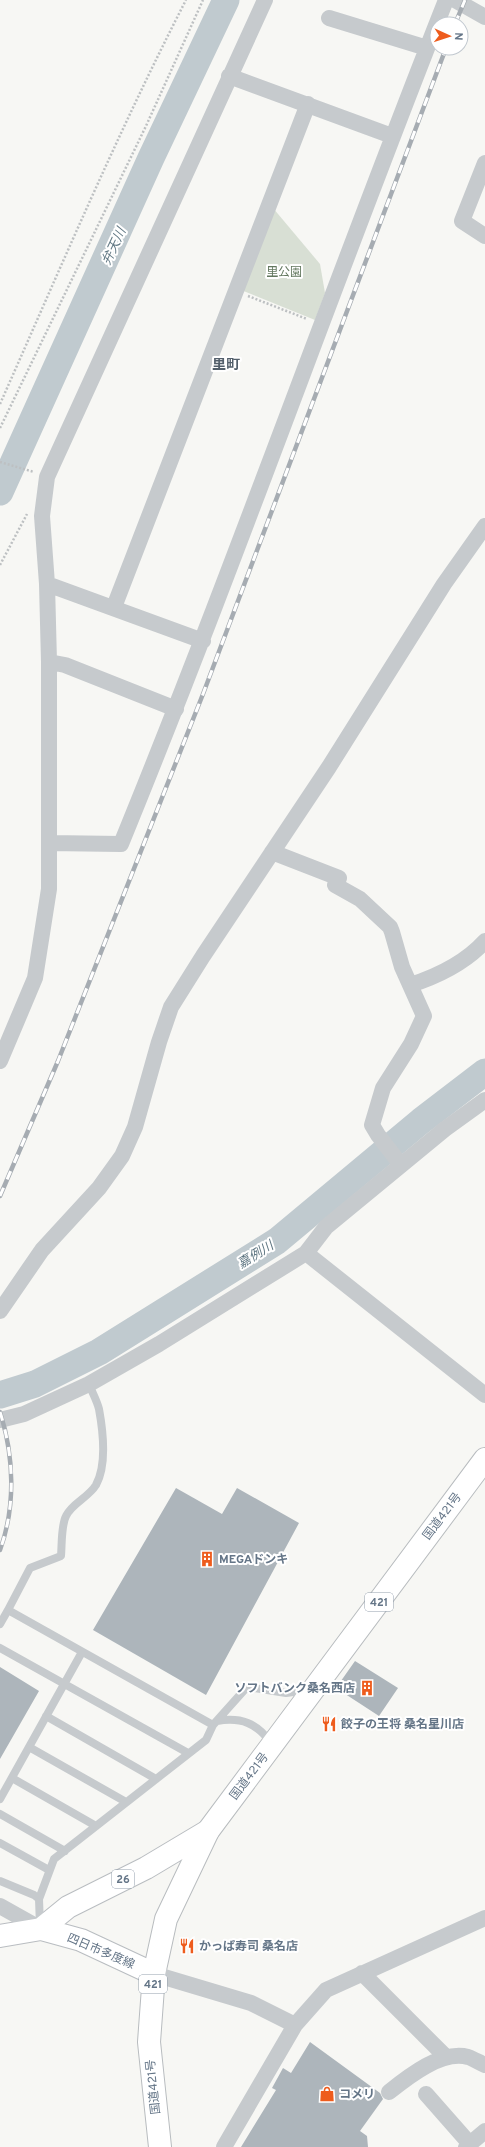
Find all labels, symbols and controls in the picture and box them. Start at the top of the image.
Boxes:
north arrow [429,16,469,56]
text: N [451,32,465,41]
water label: 弁天川 [99,224,131,268]
park label: 里公園 [266,265,302,281]
district label: 里町 [212,357,240,374]
water label: 嘉例川 [235,1238,279,1273]
street label: 国道421号 [420,1490,466,1543]
building icon: MEGAドンキ [198,1550,216,1568]
place label: MEGAドンキ [219,1552,288,1568]
road number: 421 [365,1593,393,1611]
building icon: ソフトバンク桑名西店 [358,1679,376,1697]
place label: ソフトバンク桑名西店 [234,1681,355,1697]
restaurant icon: 餃子の王将 桑名星川店 [320,1715,338,1733]
place label: 餃子の王将 桑名星川店 [340,1717,464,1733]
street label: 国道421号 [227,1750,273,1803]
road number: 26 [112,1870,134,1888]
street label: 四日市多度線 [64,1930,137,1973]
restaurant icon: かっぱ寿司 桑名店 [178,1937,196,1955]
place label: かっぱ寿司 桑名店 [199,1939,298,1955]
road number: 421 [139,1975,167,1993]
street label: 国道421号 [143,2059,165,2115]
shop icon: コメリ [318,2085,336,2103]
place label: コメリ [339,2087,375,2103]

